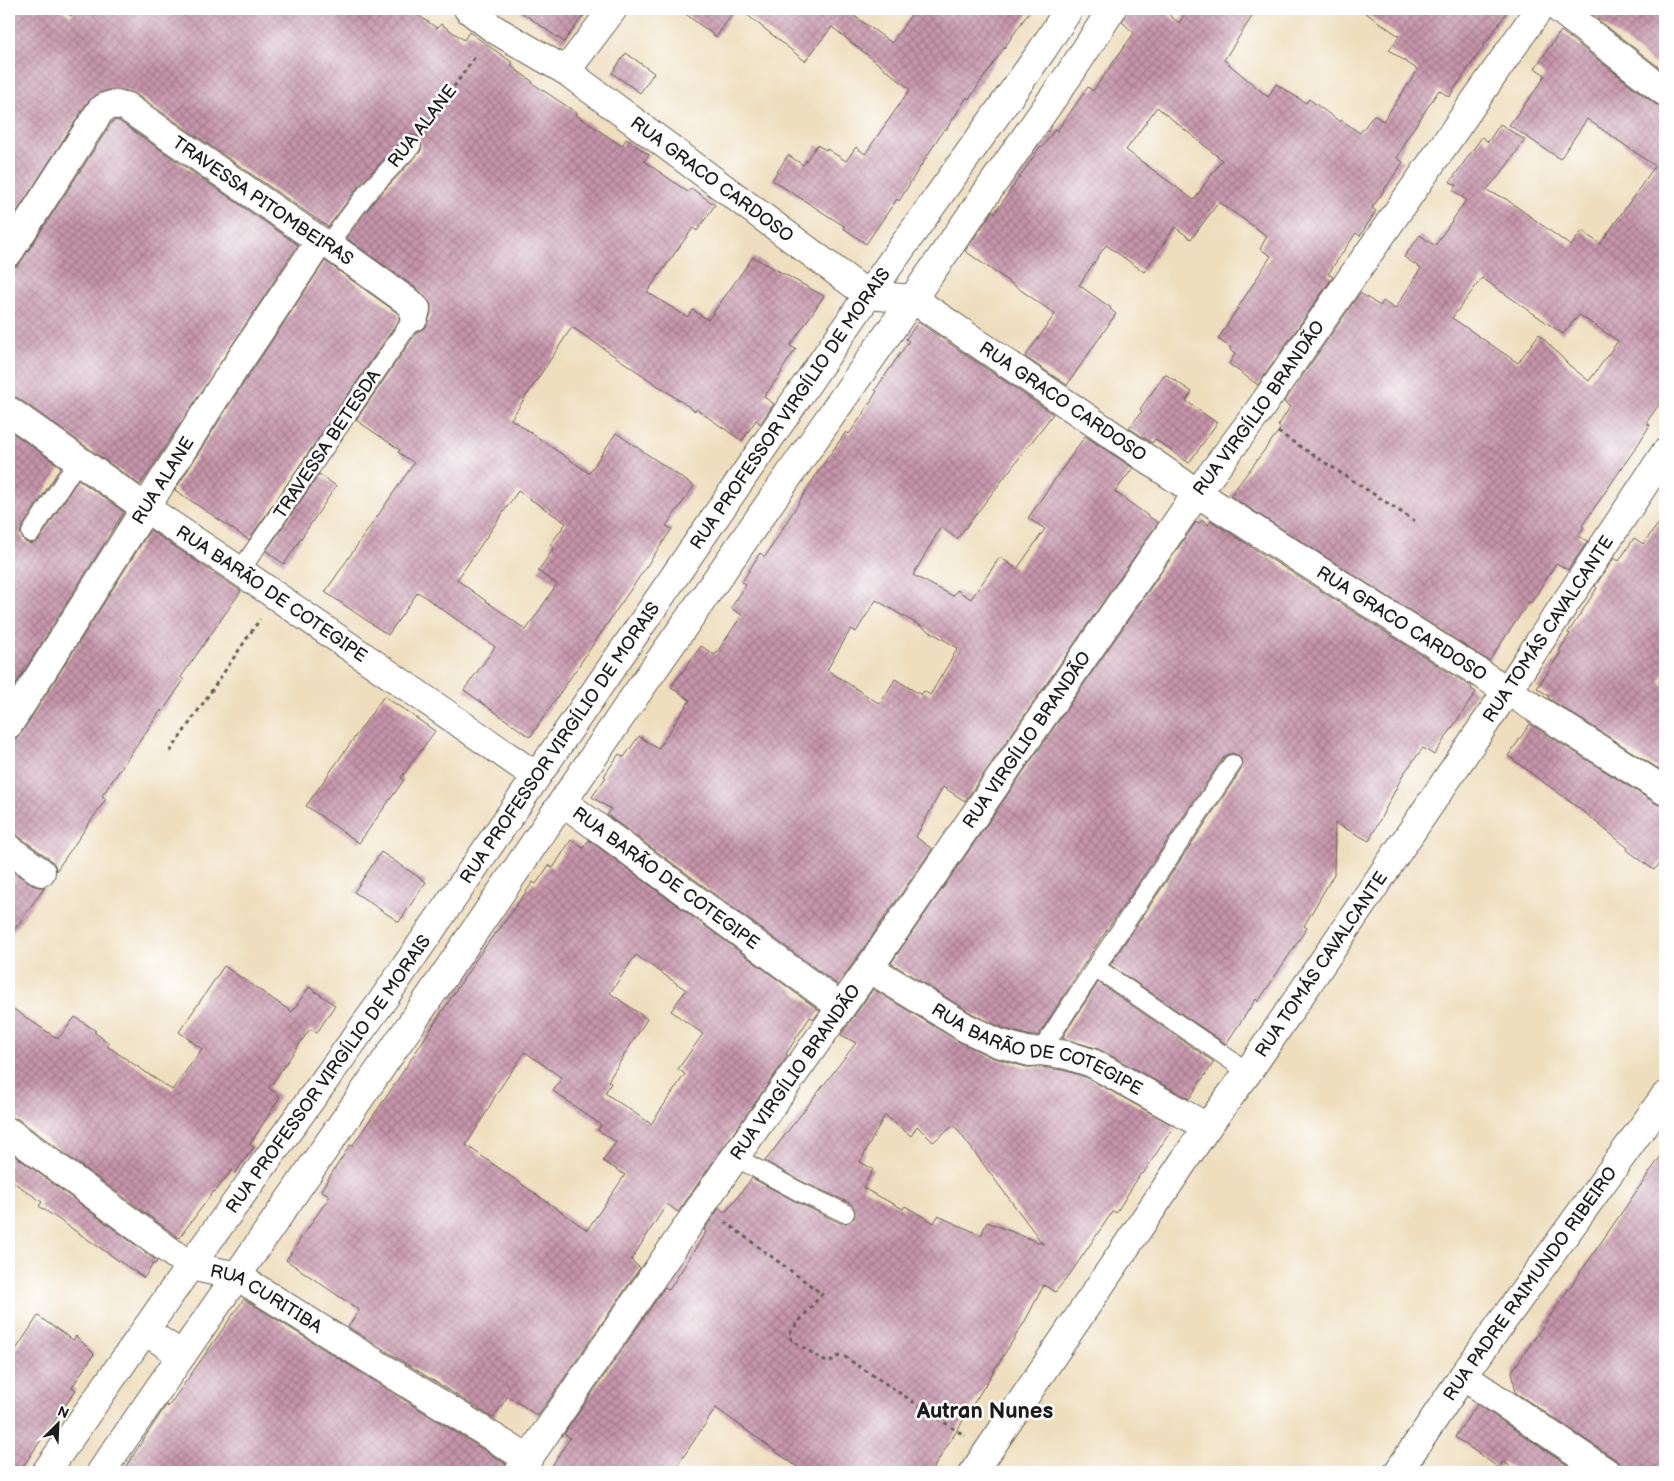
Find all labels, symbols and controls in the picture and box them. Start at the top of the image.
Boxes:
street label: RUA ALANE [384,81,461,172]
street label: RUA GRACO CARDOSO [626,112,797,247]
street label: TRAVESSA PITOMBEIRAS [168,132,357,270]
street label: RUA PROFESSOR VIRGÍLIO DE MORAIS [686,264,895,553]
street label: RUA VIRGÍLIO BRANDÃO [1189,317,1329,500]
street label: RUA GRACO CARDOSO [975,338,1150,466]
street label: TRAVESSA BETESDA [270,366,385,523]
street label: RUA ALANE [128,433,199,528]
street label: RUA BARÃO DE COTEGIPE [172,521,371,667]
street label: RUA TOMÁS CAVALCANTE [1479,532,1618,726]
street label: RUA GRACO CARDOSO [1313,562,1490,686]
street label: RUA PROFESSOR VIRGÍLIO DE MORAIS [456,598,664,888]
street label: RUA VIRGÍLIO BRANDÃO [959,648,1095,833]
street label: RUA BARÃO DE COTEGIPE [568,803,763,954]
street label: RUA TOMÁS CAVALCANTE [1251,868,1392,1061]
street label: RUA PROFESSOR VIRGÍLIO DE MORAIS [222,931,435,1217]
street label: RUA VIRGÍLIO BRANDÃO [726,981,865,1164]
street label: RUA BARÃO DE COTEGIPE [928,999,1146,1100]
street label: RUA PADRE RAIMUNDO RIBEIRO [1439,1163,1622,1405]
street label: RUA CURITIBA [208,1261,326,1338]
north arrow [32,1398,82,1448]
district label: Autran Nunes [916,1398,1053,1425]
text: N [55,1403,71,1422]

